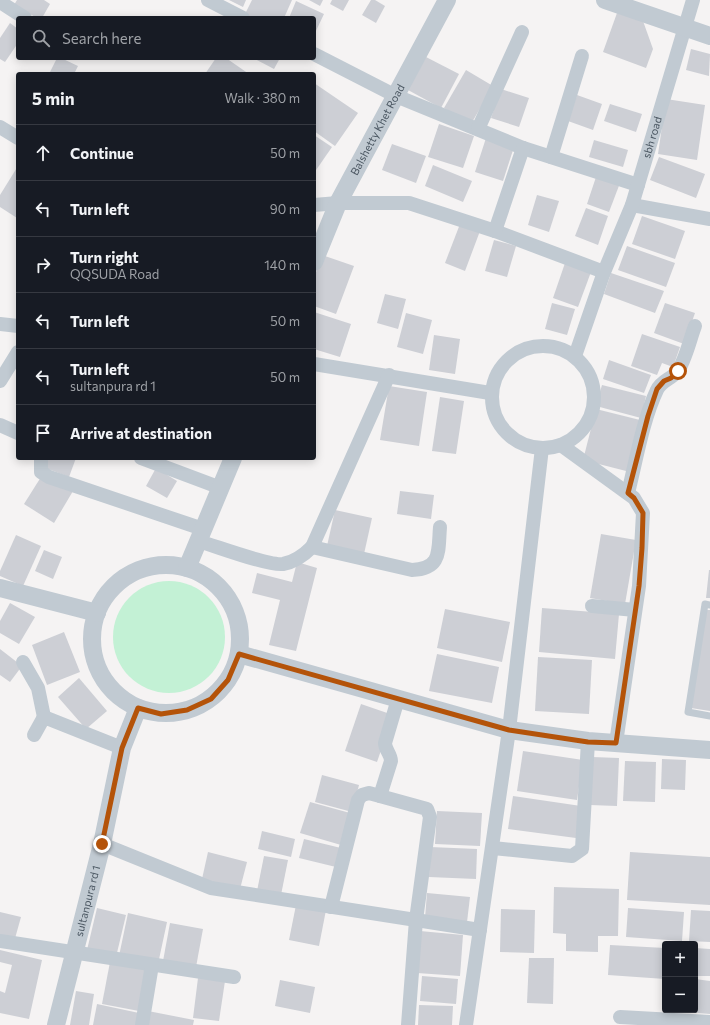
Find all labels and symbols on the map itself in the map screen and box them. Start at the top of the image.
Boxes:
street label: Balshetty Khet Road [347,82,407,177]
street label: sbh road [639,115,664,160]
route start [669,362,687,380]
route end [93,835,111,853]
street label: sultanpura rd 1 [72,864,102,938]

